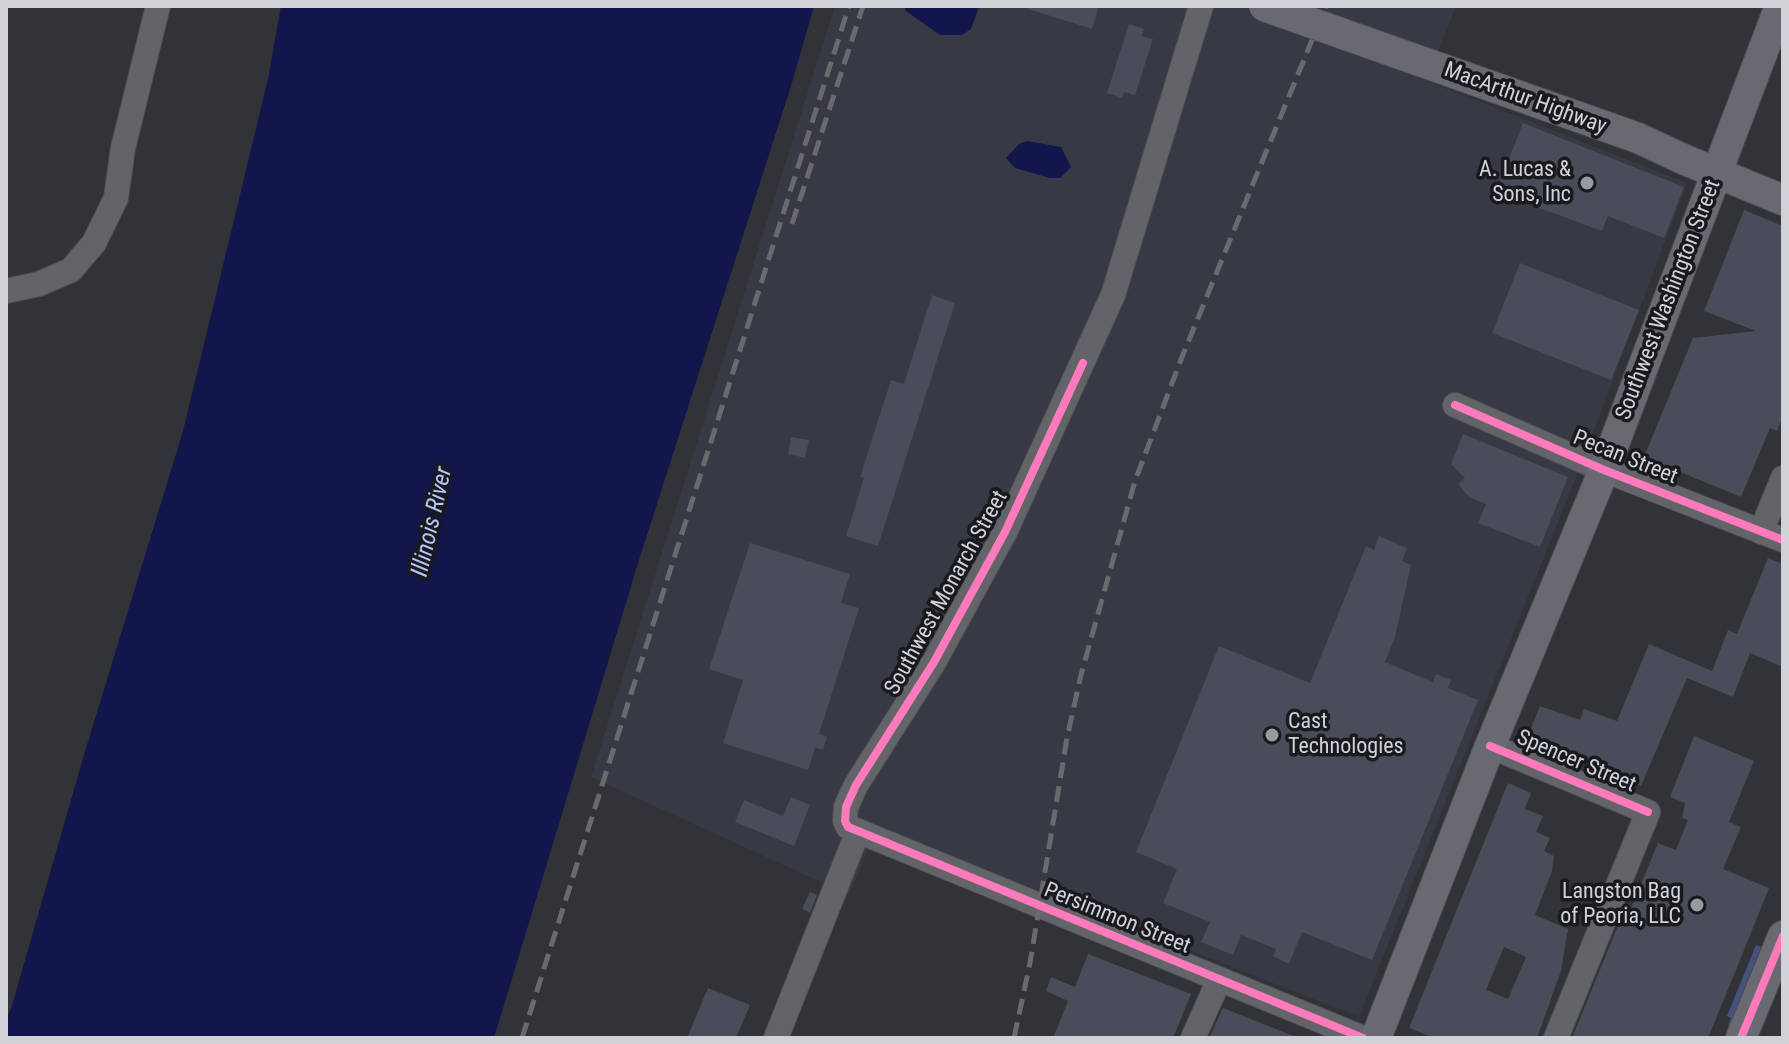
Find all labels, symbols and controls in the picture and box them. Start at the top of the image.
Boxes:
street label: MacArthur Highway [1440,57,1610,141]
place label: A. Lucas & Sons, Inc [1479,157,1571,208]
marker: A. Lucas & Sons, Inc [1578,174,1596,192]
street label: Southwest Washington Street [1611,176,1727,424]
street label: Pecan Street [1569,425,1681,491]
water label: Illinois River [406,464,460,580]
street label: Southwest Monarch Street [880,486,1014,700]
place label: Cast Technologies [1288,709,1404,760]
street label: Spencer Street [1512,725,1640,799]
marker: Cast Technologies [1263,726,1281,744]
street label: Persimmon Street [1040,878,1194,960]
place label: Langston Bag of Peoria, LLC [1560,879,1681,930]
marker: Langston Bag of Peoria, LLC [1688,896,1706,914]

